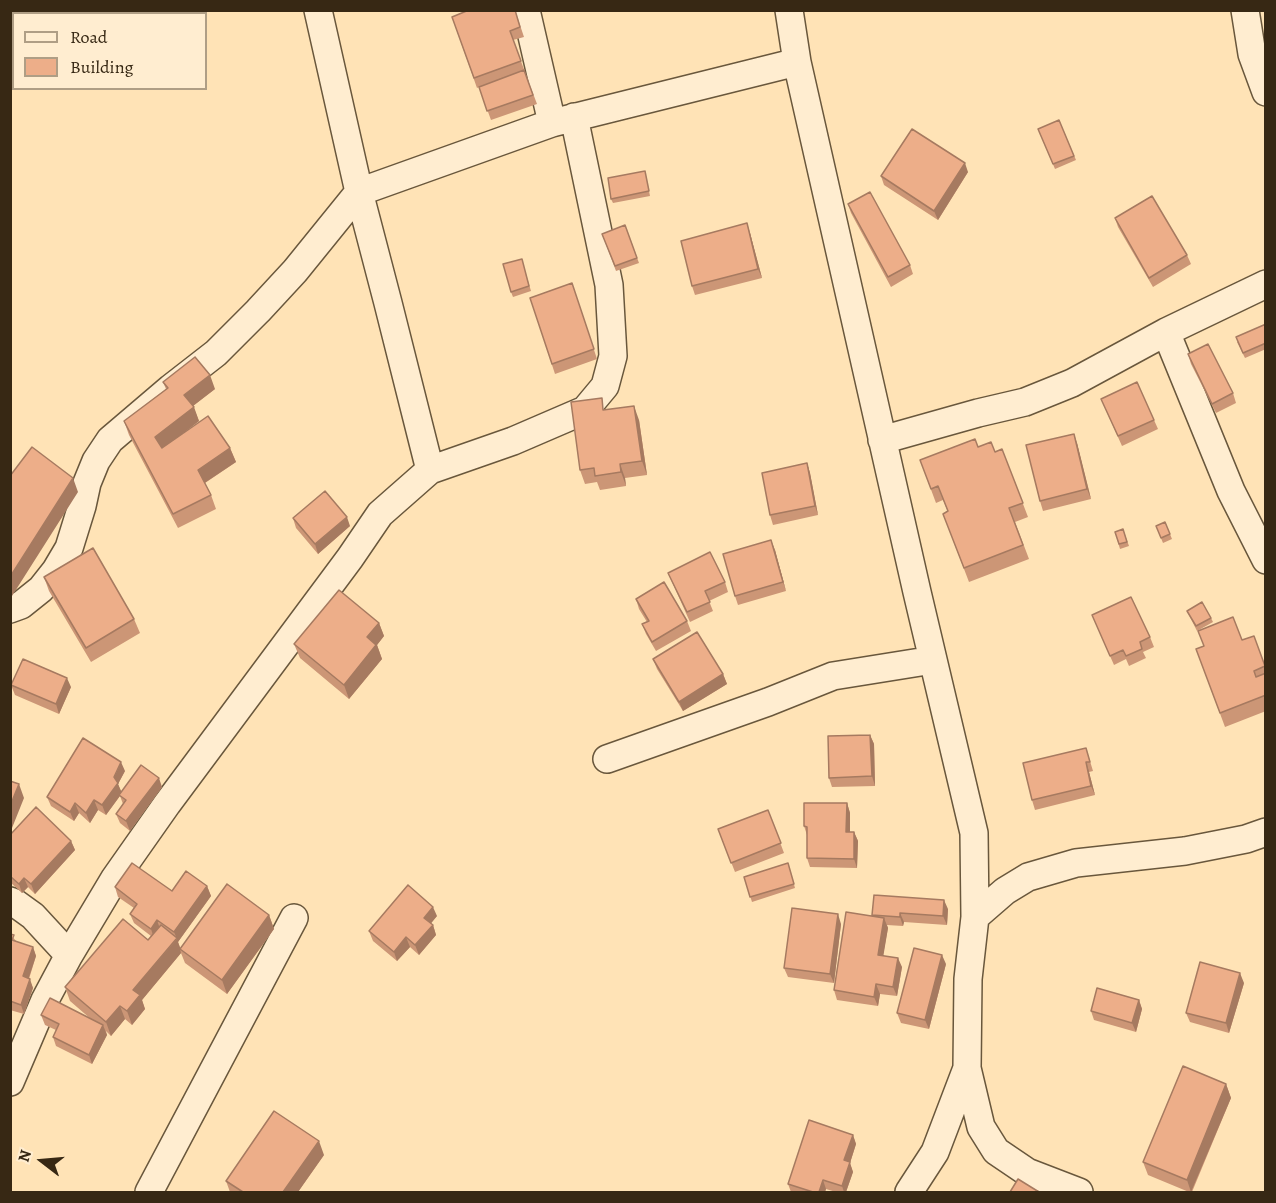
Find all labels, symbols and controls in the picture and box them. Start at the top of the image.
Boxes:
legend [12,12,207,90]
text: Road [70,25,107,49]
text: Building [70,55,134,79]
north arrow [12,1131,72,1191]
text: N [13,1147,37,1165]

